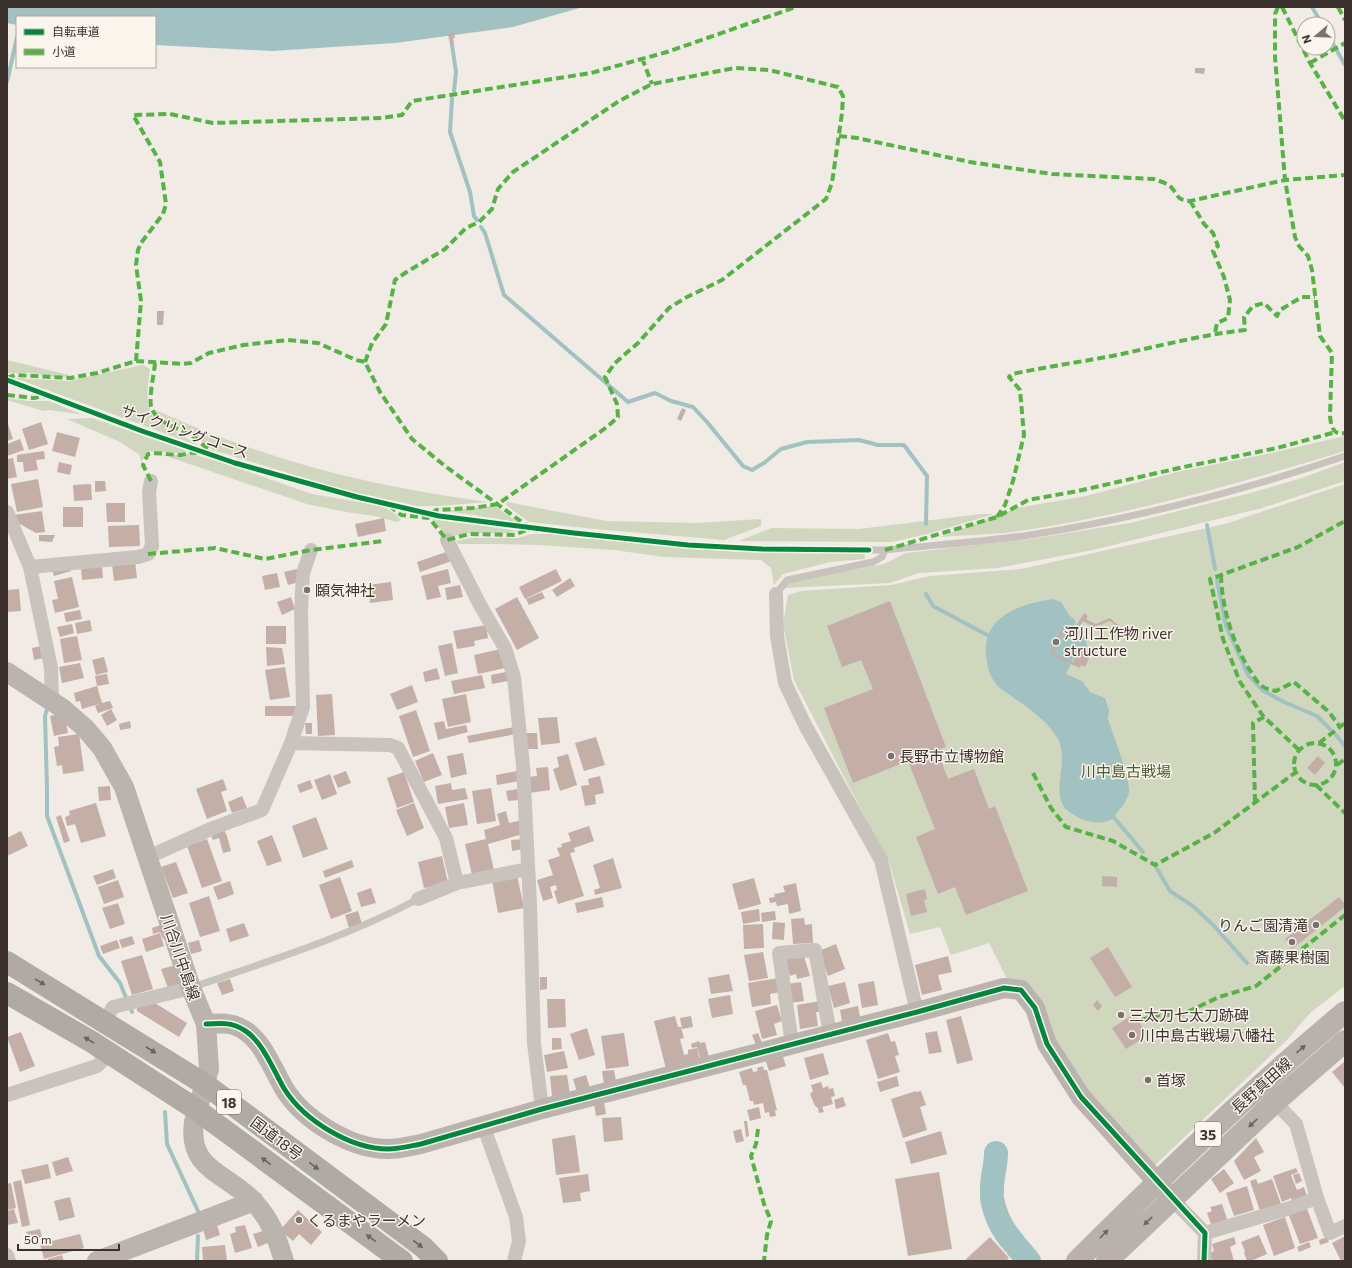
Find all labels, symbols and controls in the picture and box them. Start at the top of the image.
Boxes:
legend [16,16,156,68]
north arrow [1296,16,1336,56]
text: 自転車道 [52,24,100,38]
text: N [1299,33,1314,45]
text: 小道 [52,44,76,58]
street label: サイクリングコース [119,401,251,461]
place label: 頥気神社 [315,581,375,599]
marker: 頥気神社 [302,585,312,595]
place label: 河川工作物 river structure [1064,624,1173,659]
marker: 河川工作物 river structure [1051,637,1061,647]
place label: 長野市立博物館 [899,747,1004,765]
marker: 長野市立博物館 [886,751,896,761]
park label: 川中島古戦場 [1081,762,1171,780]
street label: 川合川中島線 [158,912,204,1002]
place label: りんご園清滝 [1218,916,1308,934]
marker: りんご園清滝 [1311,920,1321,930]
marker: 斎藤果樹園 [1287,937,1297,947]
place label: 斎藤果樹園 [1254,948,1330,966]
one-way arrow [35,978,45,986]
place label: 三太刀七太刀跡碑 [1129,1006,1249,1024]
marker: 三太刀七太刀跡碑 [1116,1010,1126,1020]
place label: 川中島古戦場八幡社 [1140,1026,1275,1044]
marker: 川中島古戦場八幡社 [1127,1030,1137,1040]
one-way arrow [83,1037,95,1044]
one-way arrow [1296,1044,1306,1053]
one-way arrow [145,1047,157,1054]
street label: 長野真田線 [1227,1053,1295,1117]
place label: 首塚 [1156,1071,1186,1089]
marker: 首塚 [1143,1075,1153,1085]
road number: 18 [217,1090,241,1114]
street label: 国道18号 [247,1113,307,1163]
one-way arrow [1248,1118,1258,1127]
road number: 35 [1195,1122,1221,1146]
one-way arrow [261,1157,271,1165]
one-way arrow [309,1162,319,1170]
place label: くるまやラーメン [307,1211,426,1229]
marker: くるまやラーメン [294,1215,304,1225]
one-way arrow [1144,1216,1153,1225]
scale bar [18,1226,119,1252]
one-way arrow [1099,1229,1109,1239]
text: 50 m [24,1232,52,1246]
one-way arrow [365,1234,376,1242]
one-way arrow [413,1239,424,1248]

